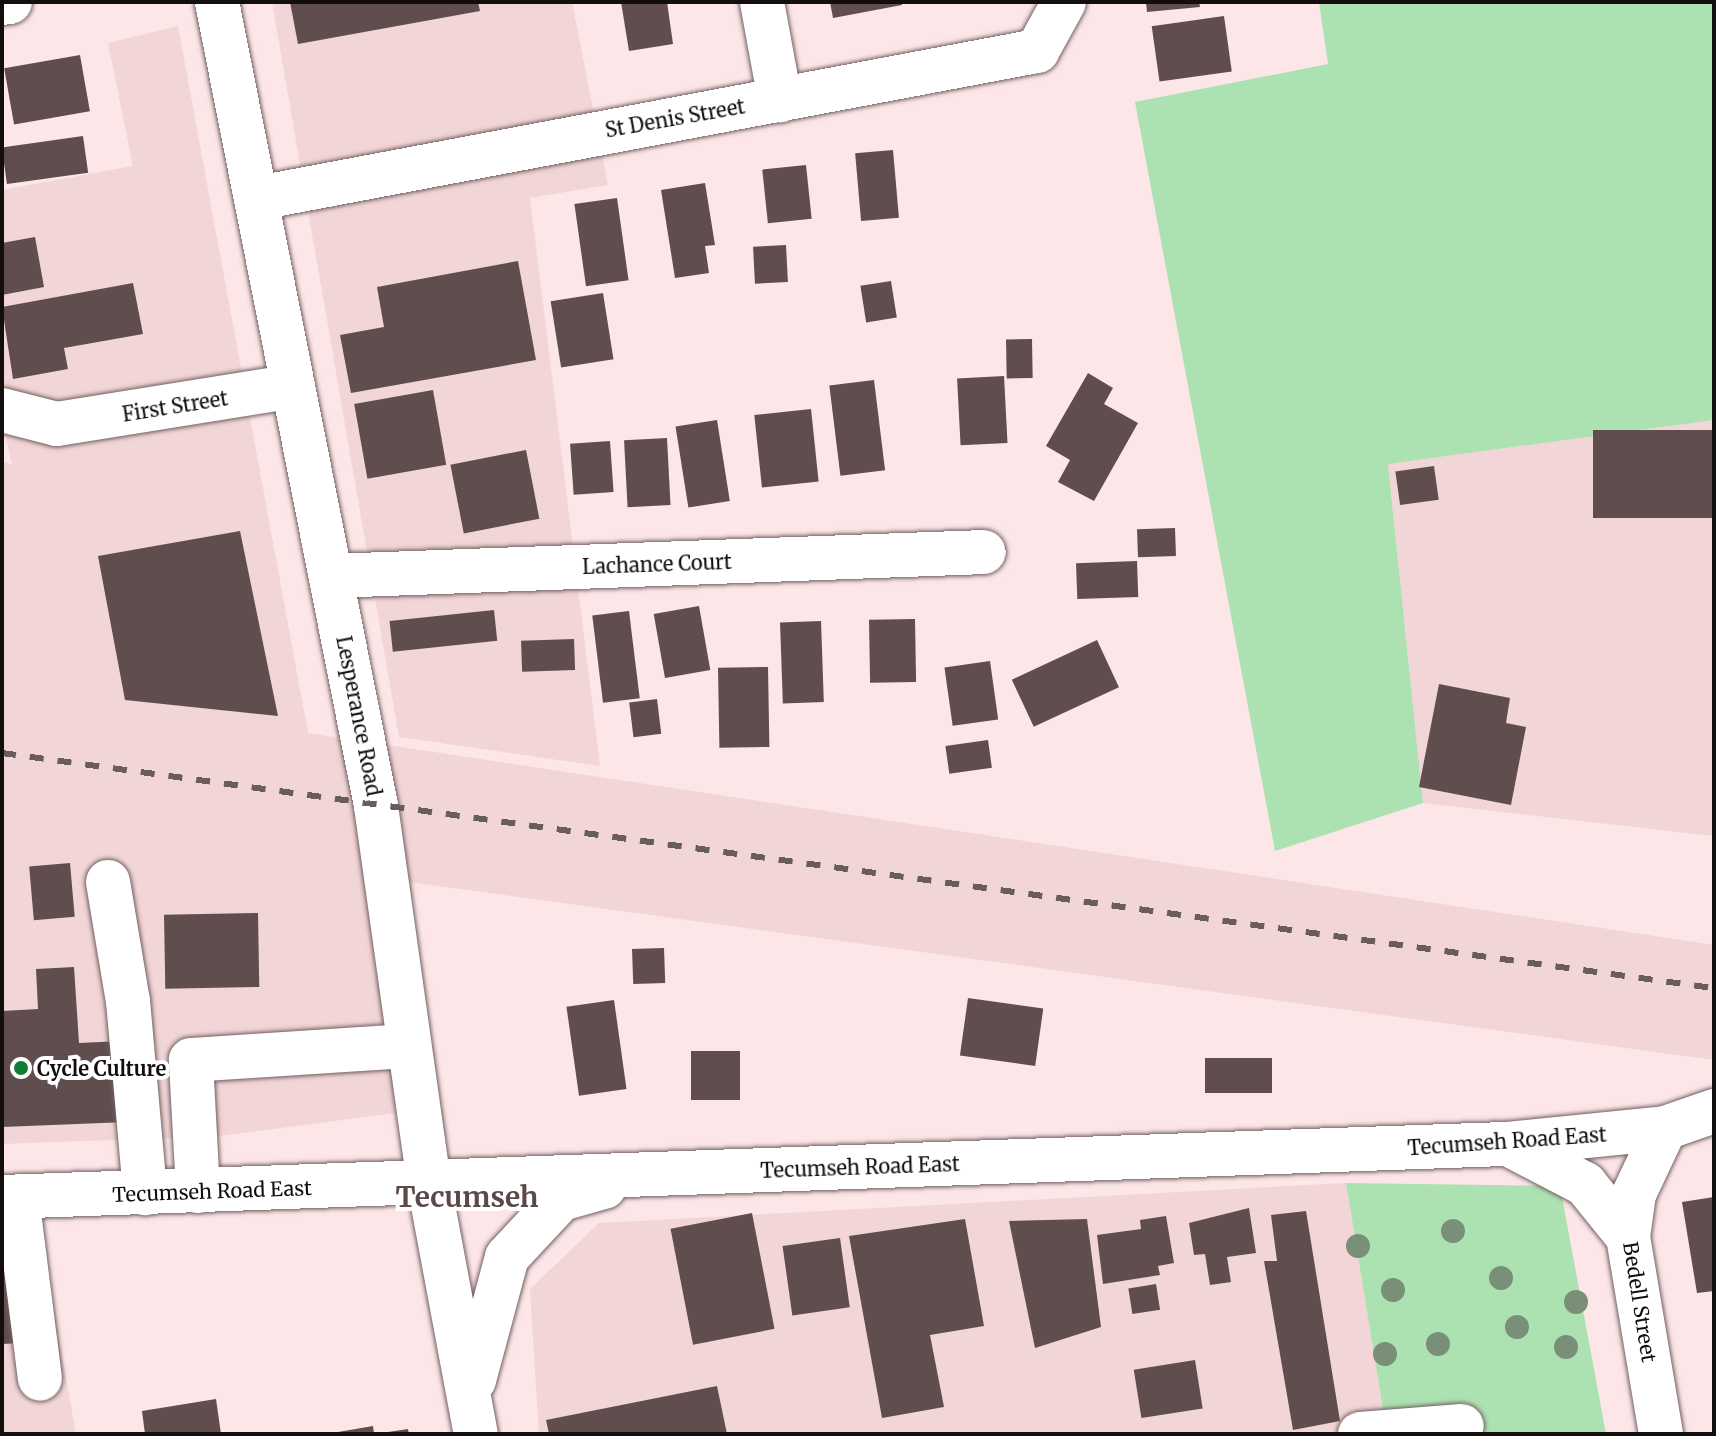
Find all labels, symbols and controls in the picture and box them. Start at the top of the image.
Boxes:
street label: St Denis Street [603,94,747,142]
street label: First Street [120,386,230,426]
street label: Lachance Court [582,549,732,579]
street label: Lesperance Road [332,634,386,798]
place label: Cycle Culture [37,1056,166,1080]
marker: Cycle Culture [12,1059,30,1077]
street label: Tecumseh Road East [1407,1122,1607,1160]
street label: Tecumseh Road East [760,1152,960,1182]
street label: Tecumseh Road East [112,1176,312,1206]
district label: Tecumseh [396,1180,538,1214]
street label: Bedell Street [1619,1240,1661,1364]

